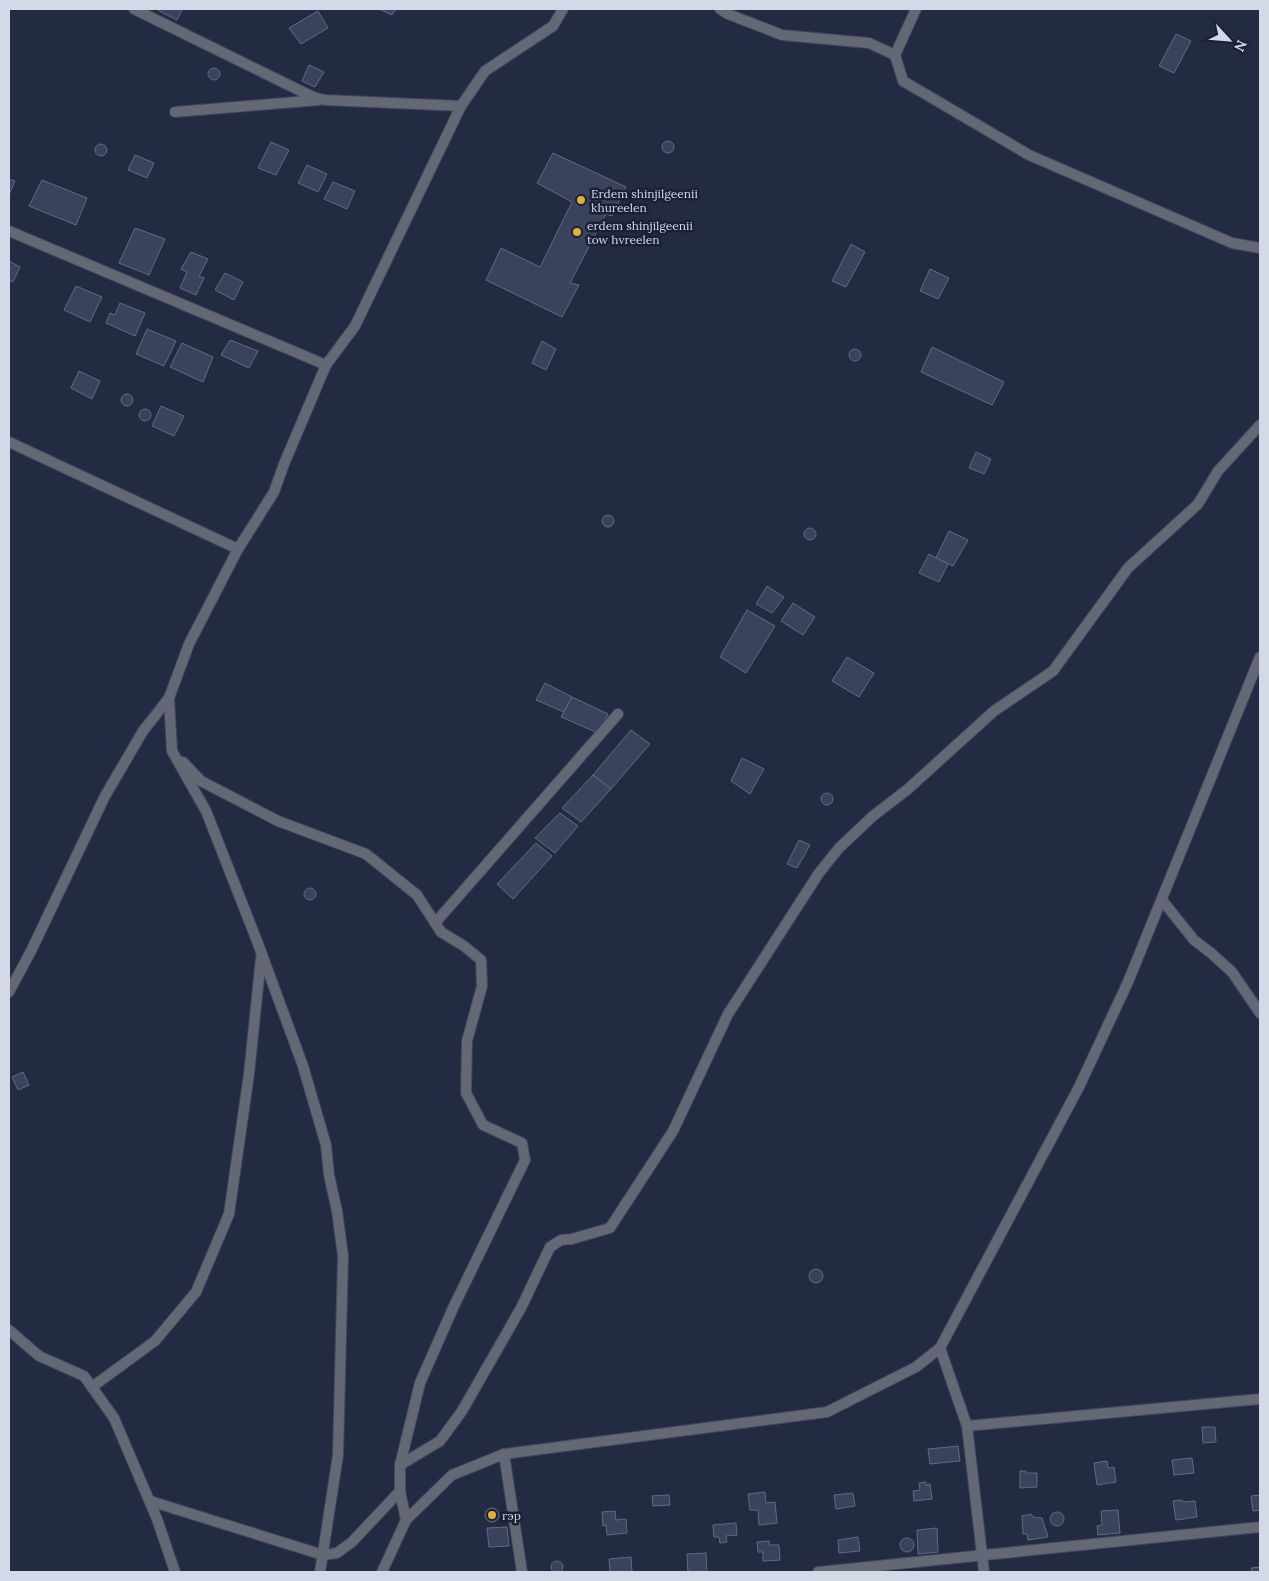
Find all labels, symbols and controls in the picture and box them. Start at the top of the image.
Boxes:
north arrow [1204,15,1254,65]
text: N [1230,37,1251,55]
place label: Erdem shinjilgeenii khureelen [591,186,698,215]
marker: Erdem shinjilgeenii khureelen [575,194,587,206]
place label: erdem shinjilgeenii tow hvreelen [587,218,693,247]
marker: erdem shinjilgeenii tow hvreelen [571,226,583,238]
place label: гэр [502,1508,521,1523]
marker: гэр [486,1509,498,1521]

